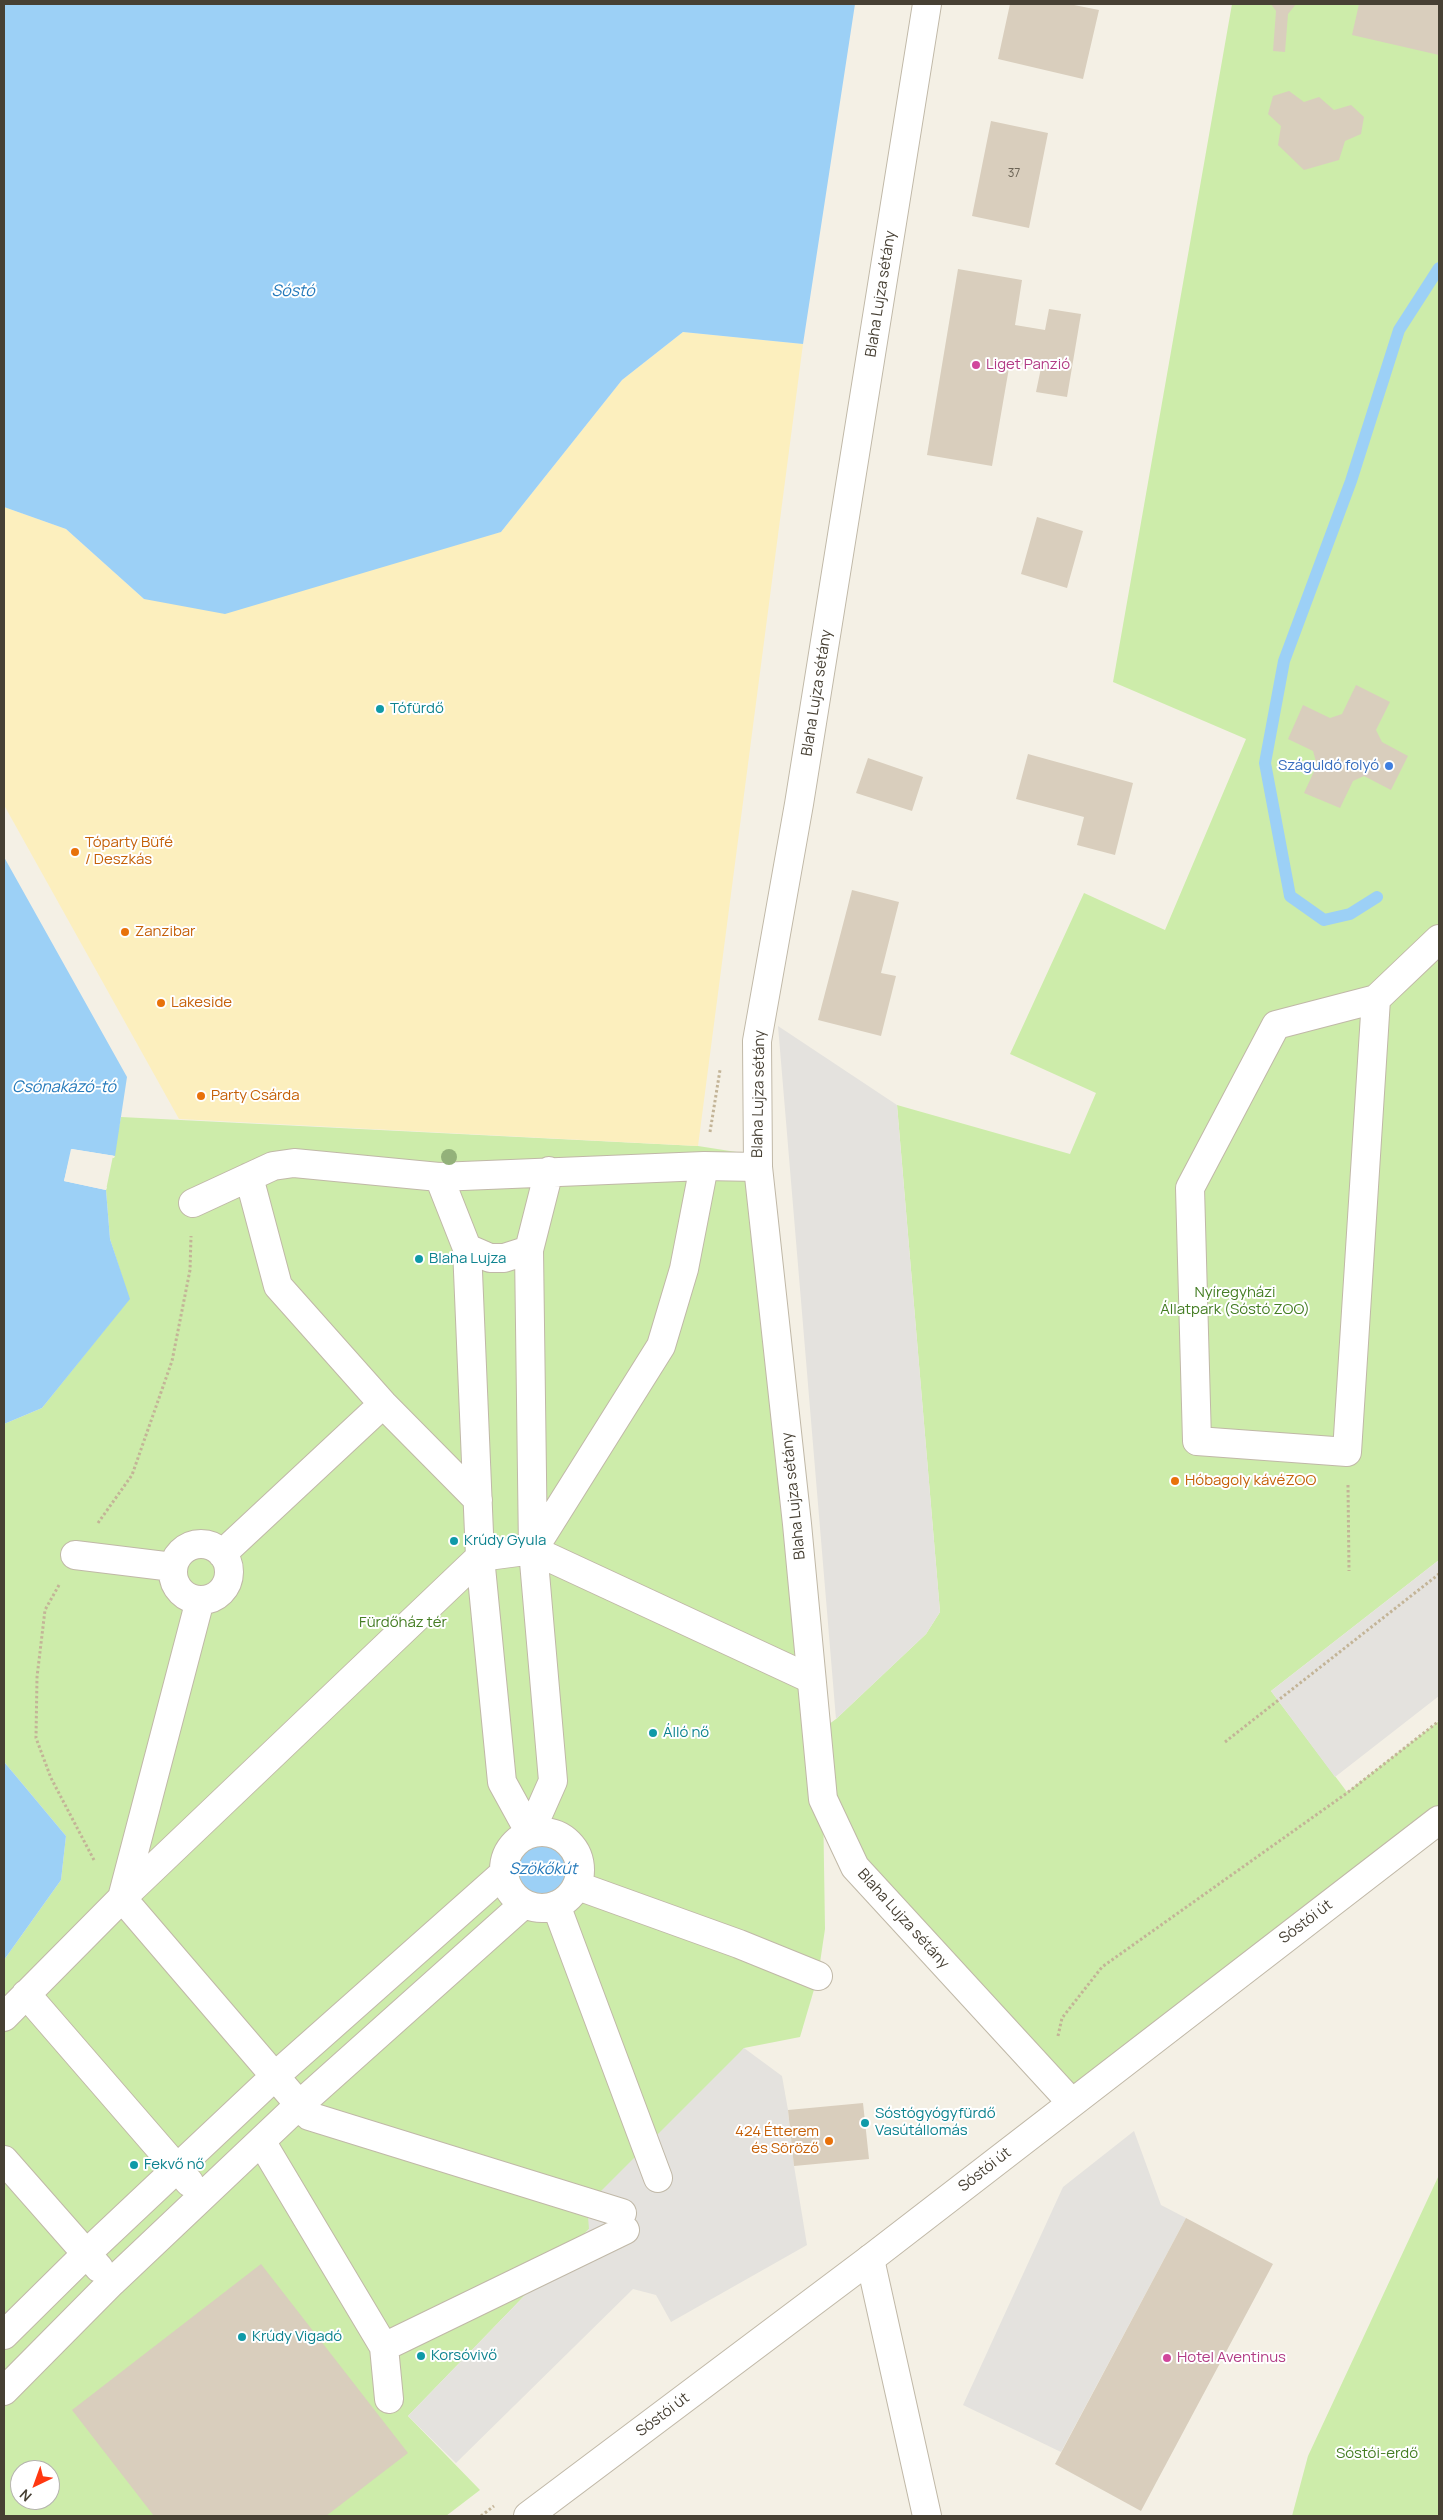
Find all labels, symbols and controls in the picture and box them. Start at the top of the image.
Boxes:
house number: 37 [1008,167,1020,181]
street label: Blaha Lujza sétány [862,229,900,359]
water label: Sóstó [271,282,315,302]
place label: Liget Panzió [986,356,1070,374]
marker: Liget Panzió [970,359,982,371]
street label: Blaha Lujza sétány [798,628,836,758]
place label: Tófürdő [390,700,444,718]
marker: Tófürdő [374,703,386,715]
place label: Száguldó folyó [1278,757,1379,775]
marker: Száguldó folyó [1383,760,1395,772]
place label: Tóparty Büfé / Deszkás [85,834,173,869]
marker: Tóparty Büfé / Deszkás [69,846,81,858]
place label: Zanzibar [135,923,196,941]
marker: Zanzibar [119,926,131,938]
place label: Lakeside [171,994,232,1012]
marker: Lakeside [155,997,167,1009]
street label: Blaha Lujza sétány [749,1030,769,1158]
water label: Csónakázó-tó [12,1078,116,1098]
place label: Party Csárda [211,1087,300,1105]
marker: Party Csárda [195,1090,207,1102]
place label: Blaha Lujza [429,1250,506,1268]
marker: Blaha Lujza [413,1253,425,1265]
park label: Nyíregyházi Állatpark (Sóstó ZOO) [1160,1284,1310,1319]
street label: Blaha Lujza sétány [778,1431,810,1561]
place label: Hóbagoly kávéZOO [1185,1472,1316,1490]
marker: Hóbagoly kávéZOO [1169,1475,1181,1487]
place label: Krúdy Gyula [464,1532,546,1550]
marker: Krúdy Gyula [448,1535,460,1547]
park label: Fürdőház tér [359,1614,447,1632]
place label: Álló nő [663,1724,709,1742]
marker: Álló nő [647,1727,659,1739]
water label: Szökőkút [509,1860,577,1880]
street label: Blaha Lujza sétány [854,1865,952,1973]
street label: Sóstói út [1276,1896,1336,1948]
place label: Sóstógyógyfürdő Vasútállomás [875,2105,996,2140]
marker: Sóstógyógyfürdő Vasútállomás [859,2117,871,2129]
place label: 424 Étterem és Söröző [735,2123,819,2158]
marker: 424 Étterem és Söröző [823,2135,835,2147]
street label: Sóstói út [955,2144,1015,2196]
place label: Fekvő nő [144,2156,204,2174]
marker: Fekvő nő [128,2159,140,2171]
place label: Krúdy Vigadó [252,2328,342,2346]
marker: Krúdy Vigadó [236,2331,248,2343]
place label: Korsóvivő [431,2347,497,2365]
place label: Hotel Aventinus [1177,2349,1286,2367]
marker: Korsóvivő [415,2350,427,2362]
marker: Hotel Aventinus [1161,2352,1173,2364]
street label: Sóstói út [633,2389,693,2441]
park label: Sóstói-erdő [1336,2445,1418,2463]
north arrow [10,2460,60,2510]
text: N [15,2485,35,2506]

